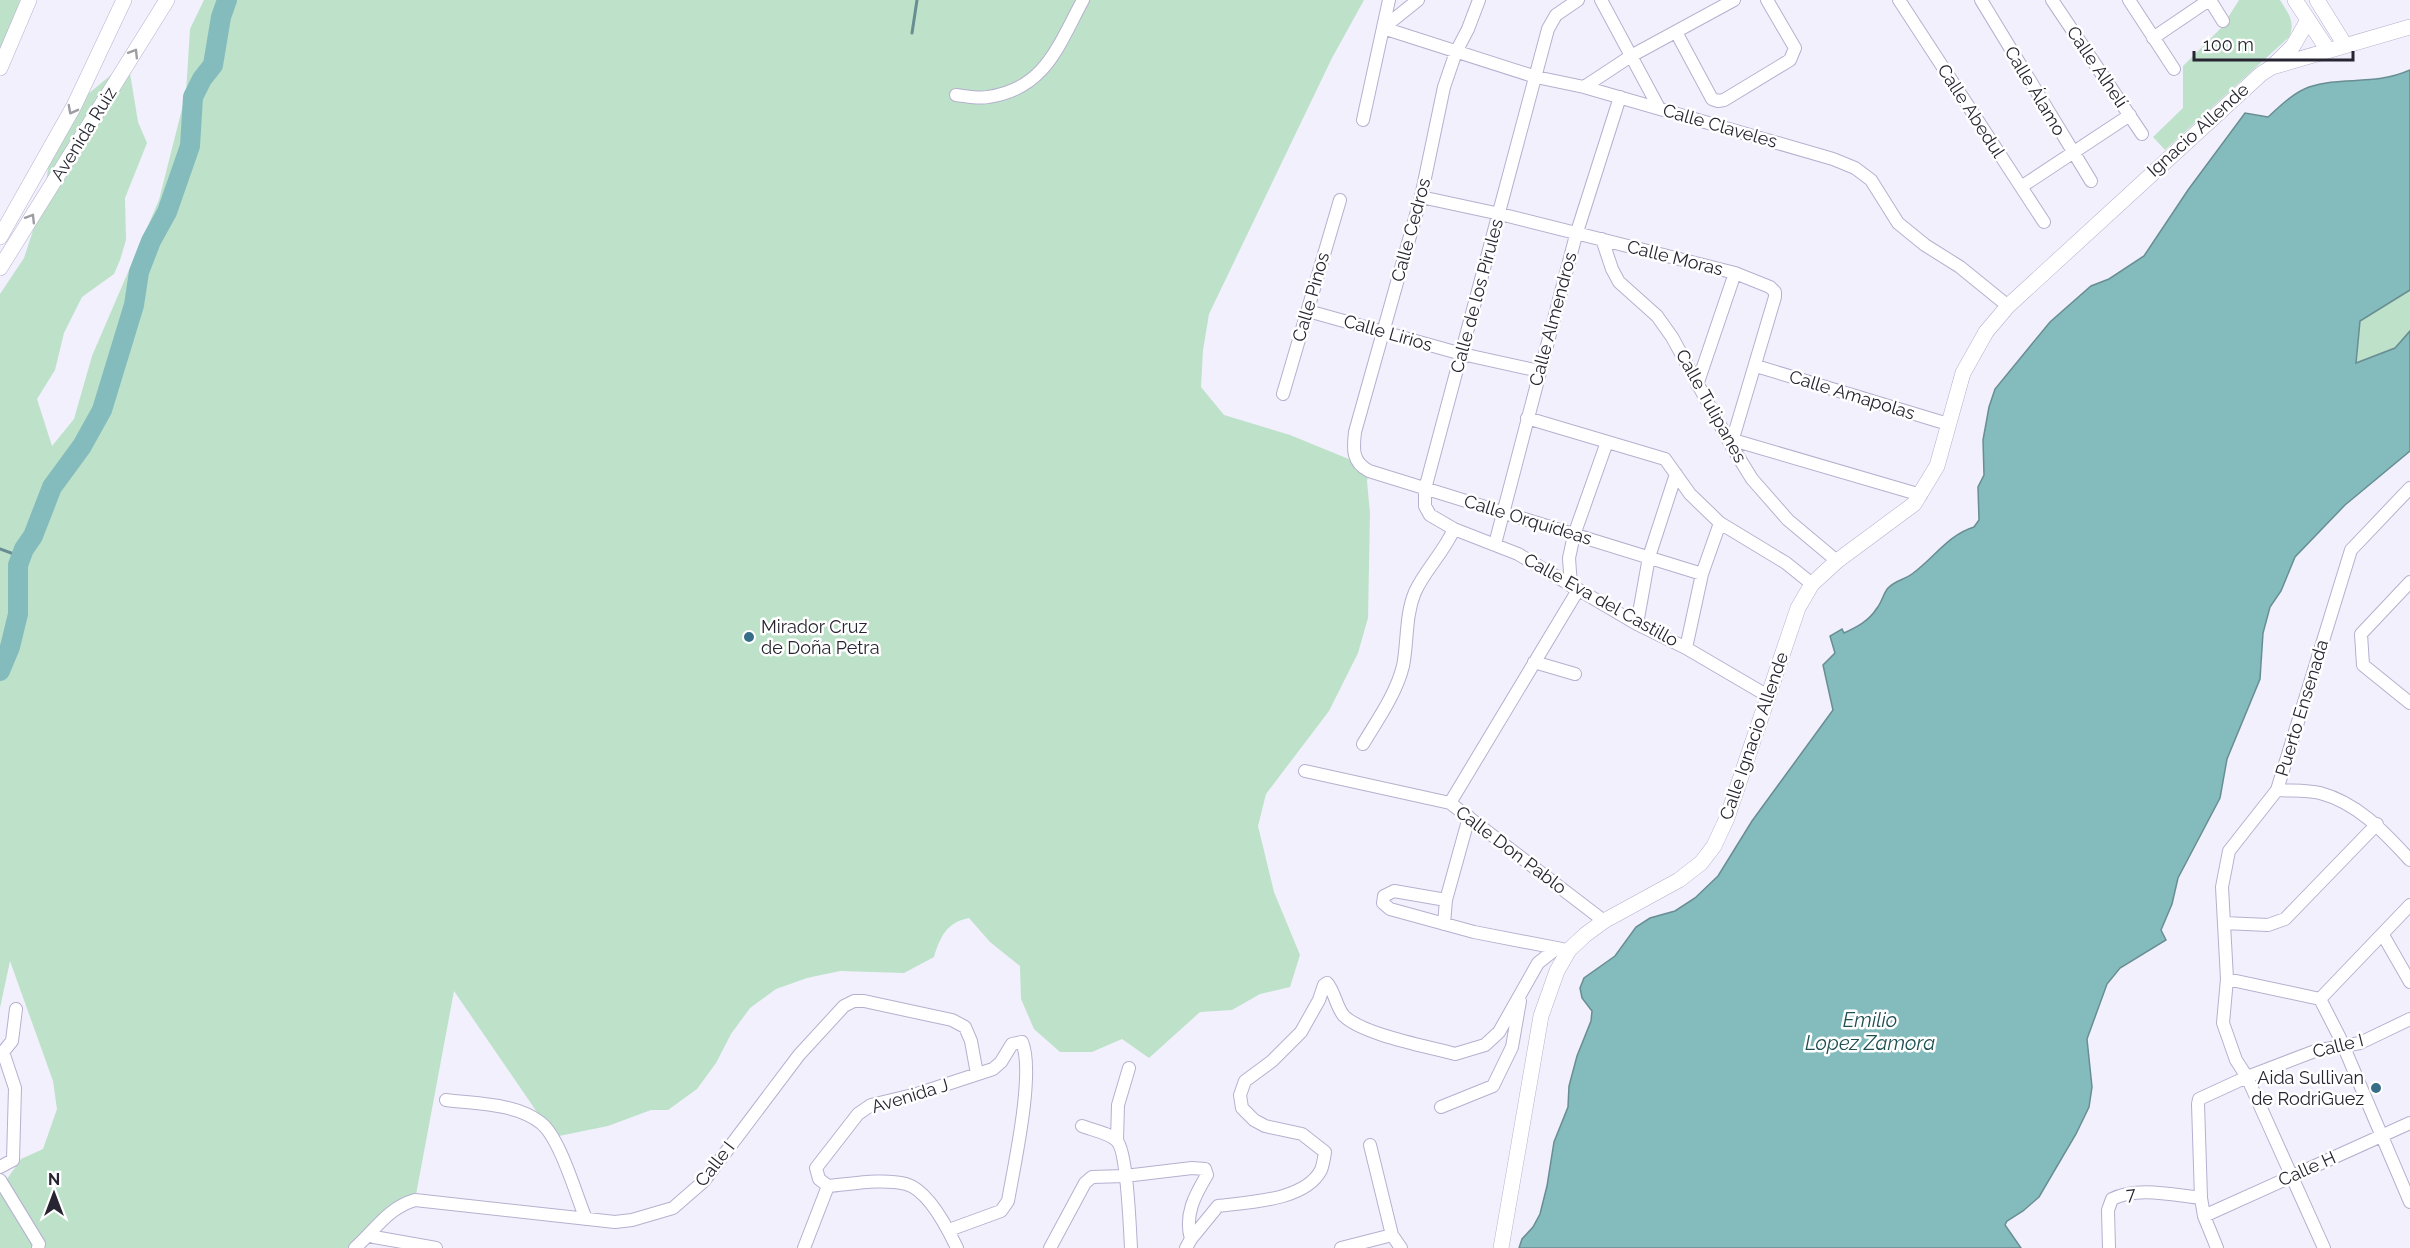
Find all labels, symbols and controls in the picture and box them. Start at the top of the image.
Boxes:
street label: Calle Alhelí [2063,22,2132,111]
scale bar [2194,24,2353,62]
text: 100 m [2203,34,2254,55]
street label: Calle Álamo [2000,42,2071,140]
one-way arrow [127,49,139,59]
street label: Calle Abedul [1933,60,2009,161]
street label: Ignacio Allende [2143,78,2253,181]
street label: Avenida Ruiz [46,83,121,184]
street label: Calle Claveles [1661,99,1780,152]
one-way arrow [68,103,79,114]
street label: Calle Cedros [1387,175,1435,284]
one-way arrow [24,214,35,225]
street label: Calle de los Pirules [1446,216,1507,375]
street label: Calle Moras [1625,235,1726,280]
street label: Calle Pinos [1288,249,1333,344]
street label: Calle Almendros [1525,249,1581,388]
street label: Calle Lirios [1341,310,1435,355]
street label: Calle Tulipanes [1672,345,1751,466]
street label: Calle Amapolas [1787,365,1918,424]
street label: Calle Orquídeas [1462,490,1595,549]
street label: Calle Eva del Castillo [1520,548,1682,651]
place label: Mirador Cruz de Doña Petra [761,616,879,658]
marker: Mirador Cruz de Doña Petra [742,630,756,644]
street label: Puerto Ensenada [2271,637,2332,779]
street label: Calle Ignacio Allende [1715,649,1792,823]
street label: Calle Don Pablo [1452,801,1571,898]
water label: Emilio Lopez Zamora [1805,1008,1935,1055]
street label: Calle I [2310,1029,2365,1062]
place label: Aida Sullivan de RodriGuez [2251,1067,2364,1109]
street label: Avenida J [869,1074,951,1117]
marker: Aida Sullivan de RodriGuez [2369,1081,2383,1095]
street label: Calle I [690,1137,739,1190]
street label: Calle H [2275,1147,2339,1190]
north arrow [24,1164,84,1224]
text: N [48,1170,60,1189]
street label: 7 [2125,1183,2137,1204]

